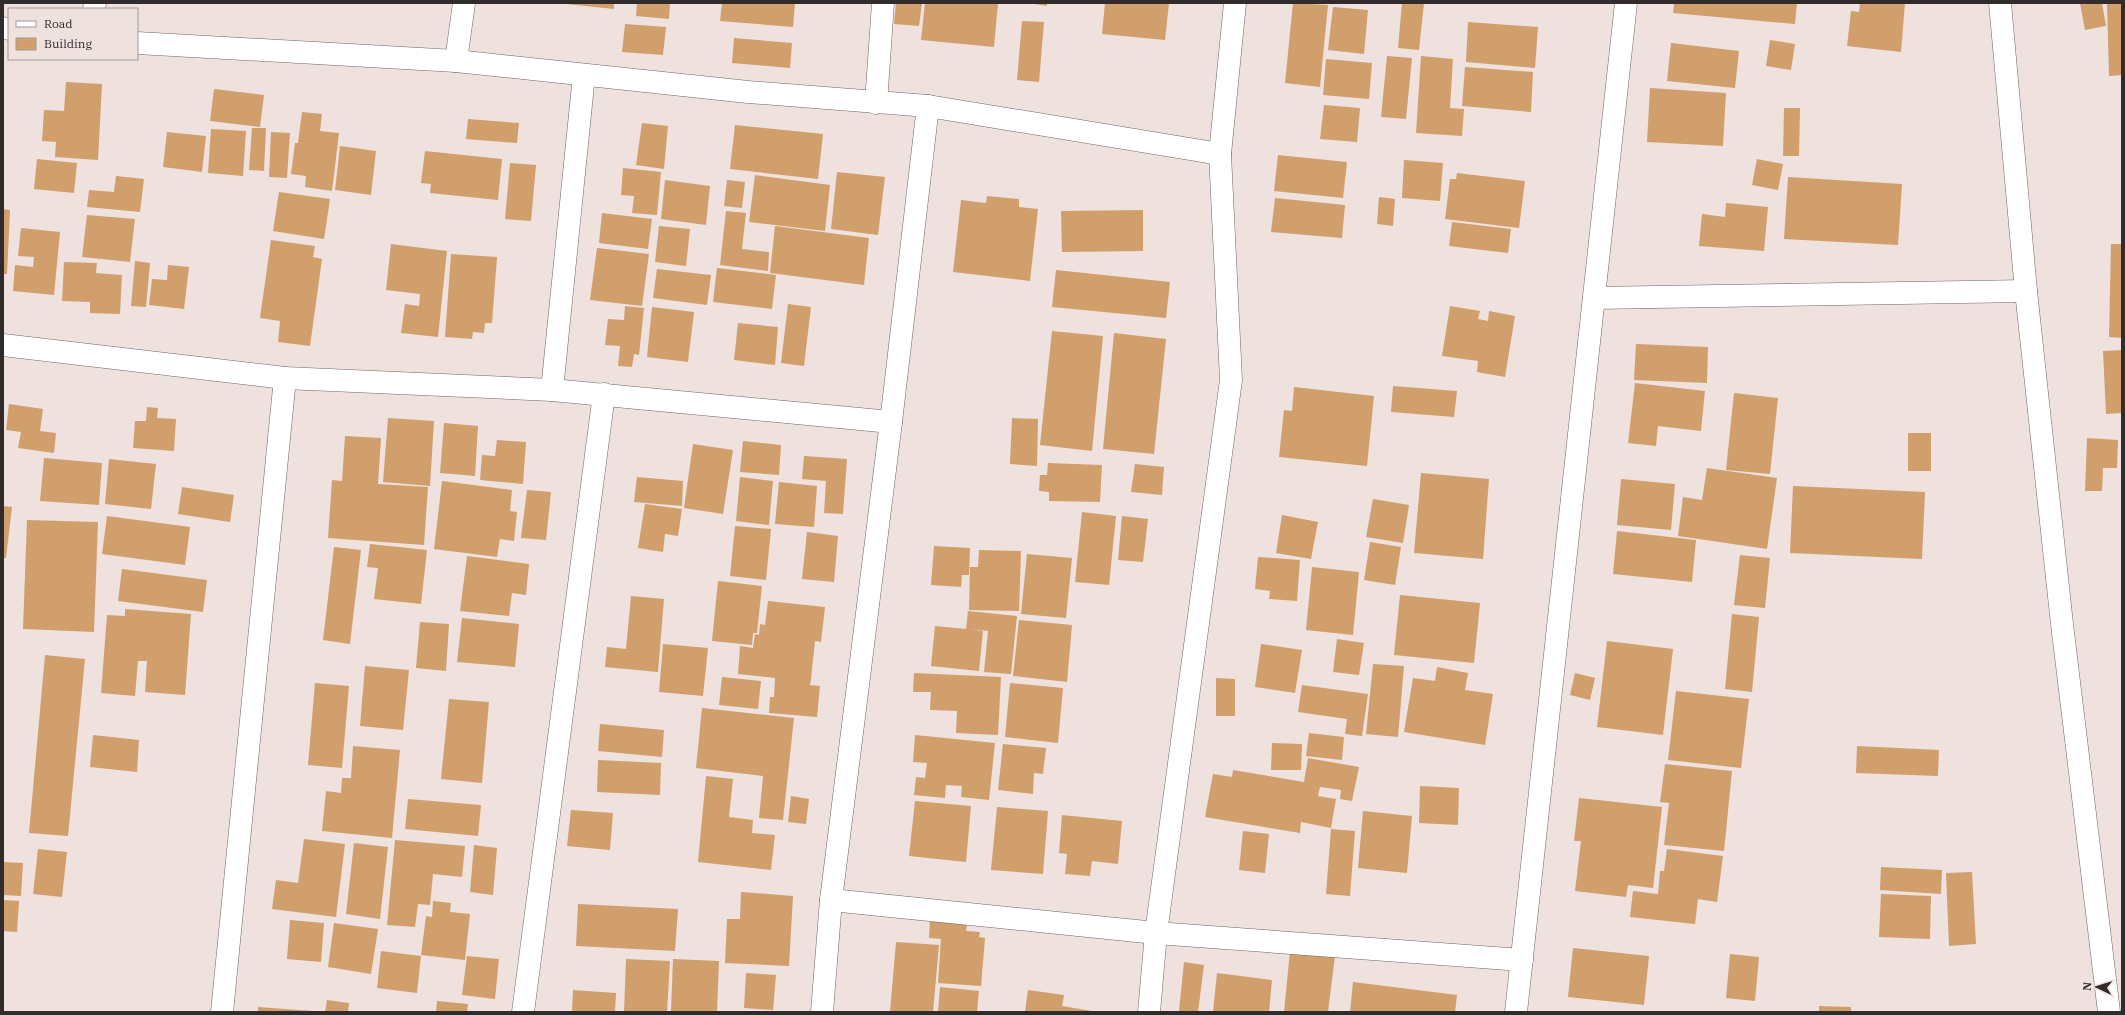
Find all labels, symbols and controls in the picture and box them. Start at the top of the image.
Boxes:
legend [8,8,138,60]
text: Road [44,16,73,31]
text: Building [44,36,92,51]
north arrow [2077,967,2117,1007]
text: N [2080,981,2094,991]

